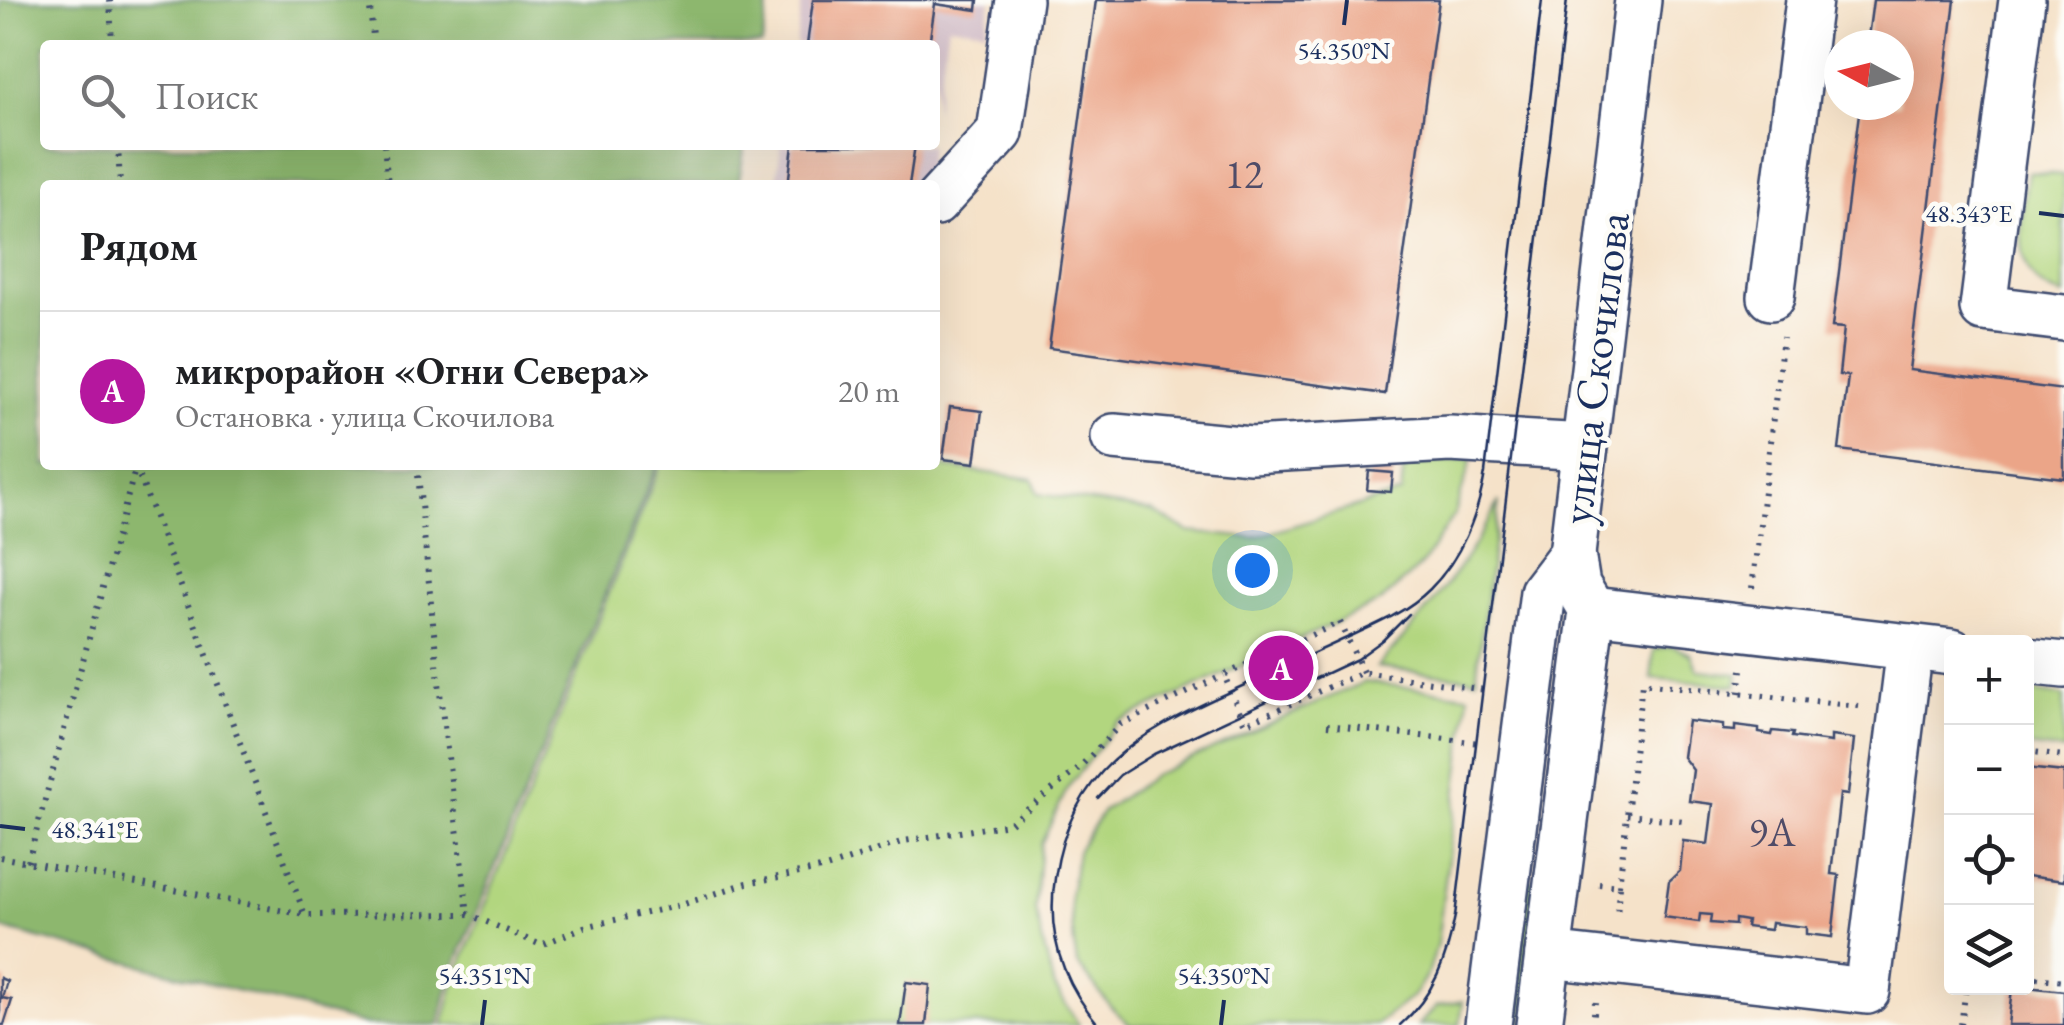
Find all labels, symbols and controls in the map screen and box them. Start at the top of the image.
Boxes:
north arrow [1824,30,1914,120]
text: 54.350°N [1298,34,1391,66]
search box [40,40,940,150]
icon: search [75,68,130,123]
text: Поиск [155,71,258,120]
house number: 12 [1225,148,1263,200]
text: 48.343°E [1925,197,2013,229]
street label: улица Скочилова [1546,209,1642,527]
text: Рядом [80,218,198,273]
text: микрорайон «Огни Севера» [175,346,650,395]
text: A [101,370,124,412]
text: 20 m [838,370,900,412]
text: Остановка · улица Скочилова [175,395,554,437]
your location [1227,545,1278,596]
pin: A [1248,630,1314,706]
map controls [1944,635,2034,995]
button: + [1944,635,2034,725]
button: − [1944,725,2034,815]
house number: 9А [1749,806,1796,858]
text: 48.341°E [51,813,139,845]
button: locate [1944,815,2034,905]
button: layers [1944,905,2034,995]
text: 54.351°N [439,959,532,991]
text: 54.350°N [1178,959,1271,991]

